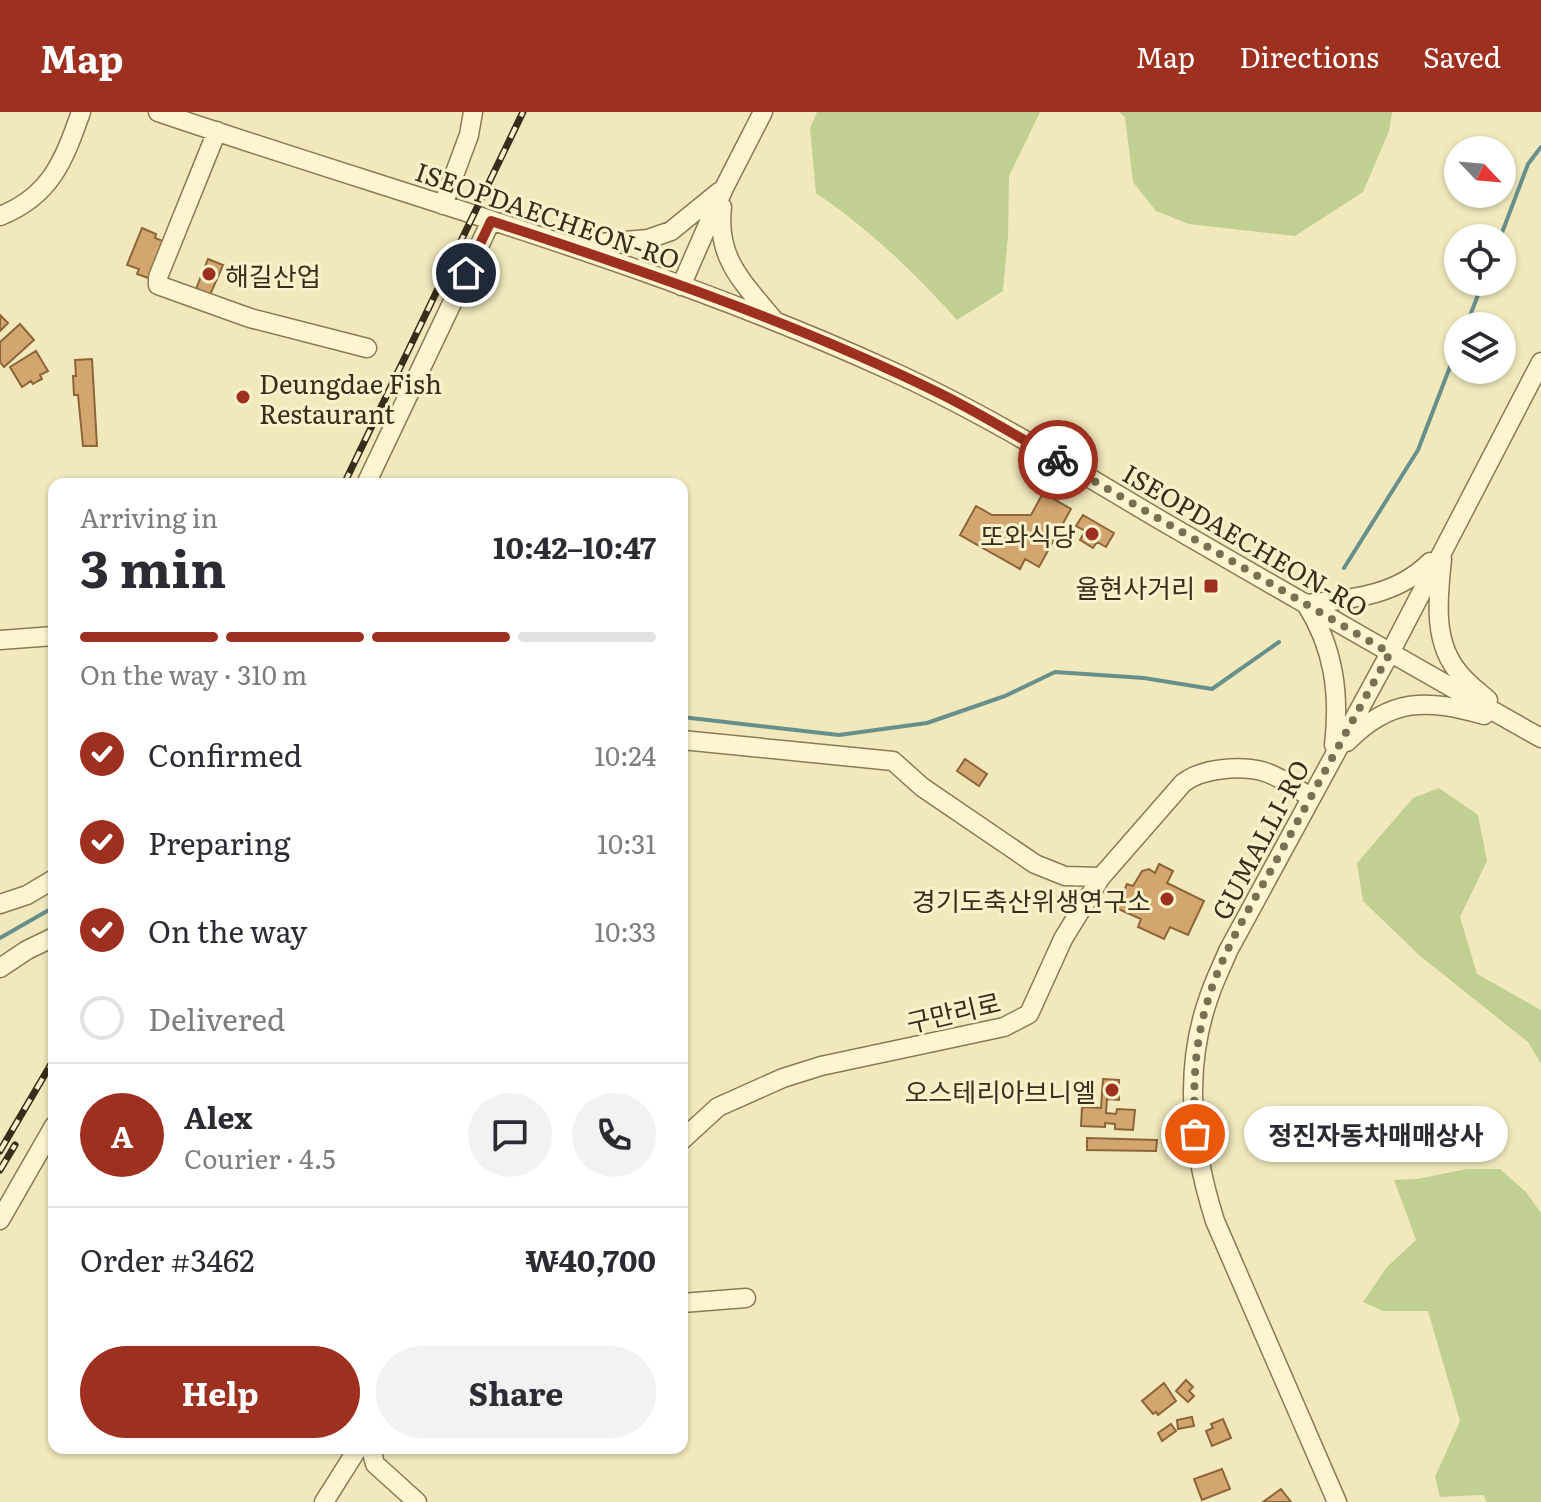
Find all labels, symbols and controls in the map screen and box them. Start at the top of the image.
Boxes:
text: Map [40,28,124,85]
text: Map [1136,35,1195,77]
text: Directions [1239,35,1379,77]
text: Saved [1423,35,1501,77]
north arrow [1444,136,1516,208]
map controls [1444,136,1516,384]
street label: ISEOPDAECHEON-RO [411,150,685,278]
button: locate [1444,224,1516,296]
pin [432,239,500,307]
icon: home [444,251,488,295]
place label: 해길산업 [225,255,321,294]
marker: 해길산업 [200,265,218,283]
button: layers [1444,312,1516,384]
place label: Deungdae Fish Restaurant [259,363,442,432]
marker: Deungdae Fish Restaurant [234,388,252,406]
courier [1018,420,1098,500]
icon: bike [1036,438,1080,482]
street label: ISEOPDAECHEON-RO [1116,453,1376,625]
text: Arriving in [80,497,218,536]
place label: 또와식당 [980,515,1076,554]
text: 10:42–10:47 [493,524,656,568]
marker: 또와식당 [1083,525,1101,543]
text: 3 min [80,527,226,604]
place label: 율현사거리 [1075,567,1195,606]
marker: 율현사거리 [1202,577,1220,595]
text: On the way · 310 m [80,654,307,693]
icon: check [80,732,124,776]
text: Confirmed [148,732,302,776]
text: 10:24 [594,735,656,774]
street label: GUMALLI-RO [1200,752,1318,926]
icon: check [80,820,124,864]
text: Preparing [148,820,290,864]
text: 10:31 [597,823,656,862]
place label: 경기도축산위생연구소 [912,880,1151,919]
marker: 경기도축산위생연구소 [1158,890,1176,908]
icon: check [80,908,124,952]
text: On the way [148,908,307,952]
text: 10:33 [595,911,656,950]
street label: 구만리로 [902,981,1004,1041]
text: Delivered [148,996,285,1040]
place label: 오스테리아브니엘 [905,1071,1096,1110]
marker: 오스테리아브니엘 [1103,1081,1121,1099]
button: chat [468,1093,552,1177]
button: phone [572,1093,656,1177]
text: Alex [184,1094,252,1138]
pin [1161,1100,1229,1168]
callout: 정진자동차매매상사 [1243,1106,1507,1162]
icon: bag [1173,1112,1217,1156]
text: A [111,1113,133,1157]
text: 정진자동차매매상사 [1268,1114,1484,1153]
text: Courier · 4.5 [184,1138,336,1177]
text: Order #3462 [80,1237,254,1281]
text: ₩40,700 [526,1237,656,1281]
button: Help [80,1346,360,1438]
button: Share [376,1346,656,1438]

